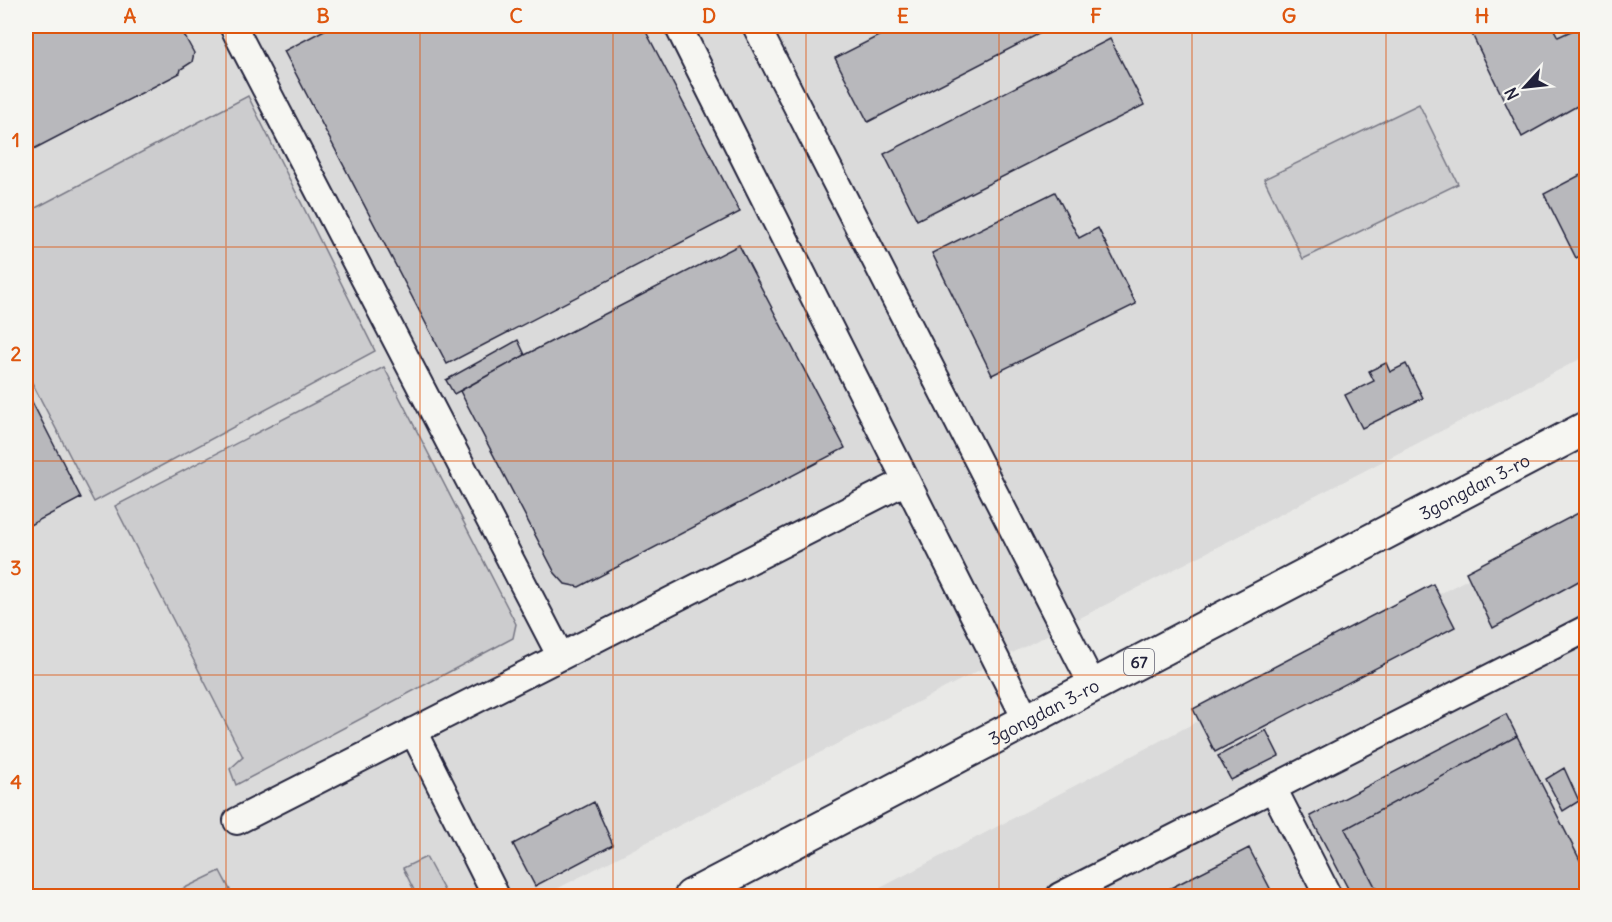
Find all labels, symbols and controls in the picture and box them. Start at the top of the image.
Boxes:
text: A [124,3,137,28]
text: B [316,3,330,28]
text: C [509,3,523,28]
text: D [702,3,716,28]
text: E [897,3,909,28]
text: F [1090,3,1102,28]
text: G [1282,3,1296,28]
text: H [1475,3,1489,28]
north arrow [1495,57,1555,117]
text: N [1500,84,1523,103]
text: 1 [12,127,20,152]
text: 2 [11,341,22,366]
street label: 3gongdan 3-ro [1415,448,1534,525]
text: 3 [10,555,22,580]
road number: 67 [1124,649,1154,675]
street label: 3gongdan 3-ro [984,673,1103,750]
text: 4 [10,769,22,794]

